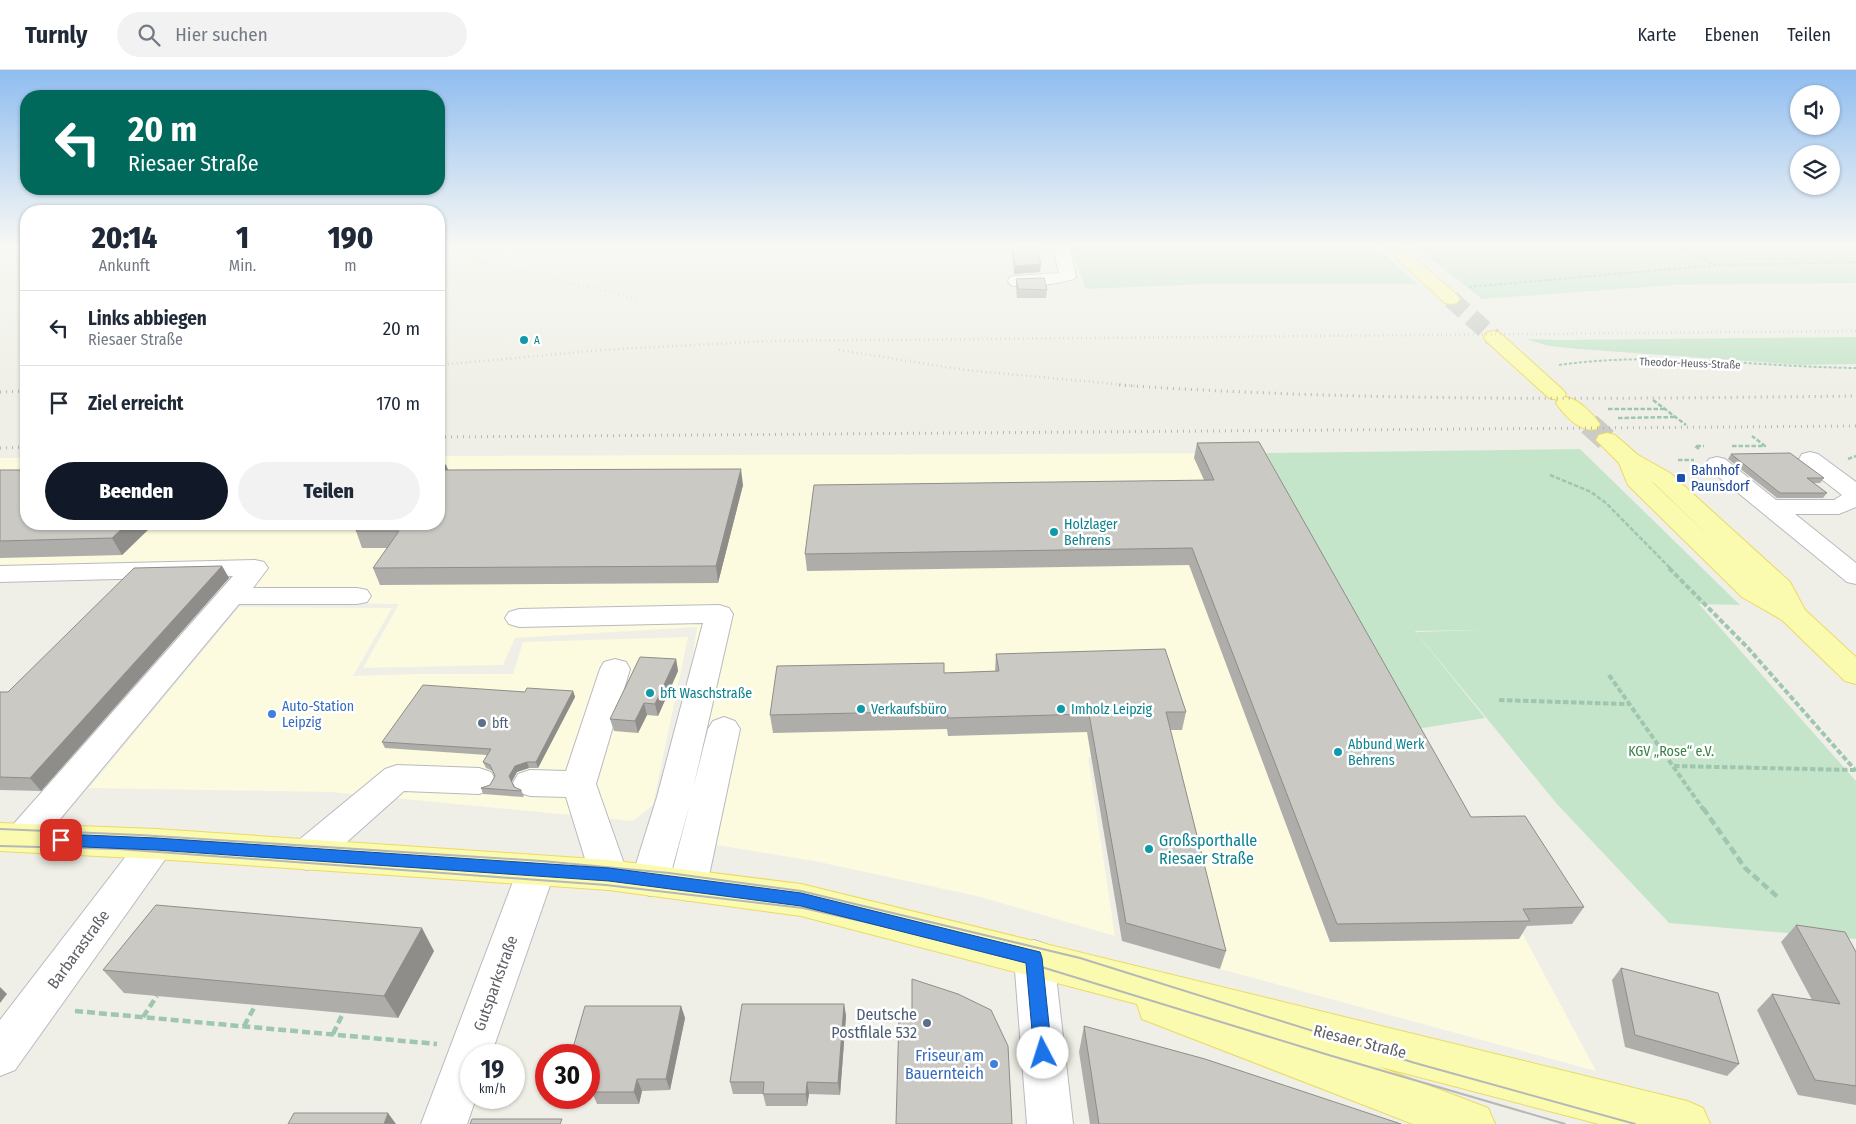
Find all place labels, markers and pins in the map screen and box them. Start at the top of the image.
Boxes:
marker: A [518,334,530,346]
place label: A [534,334,540,347]
place label: Bahnhof Paunsdorf [1691,462,1751,495]
marker: Bahnhof Paunsdorf [1675,472,1687,484]
place label: Holzlager Behrens [1064,516,1118,549]
marker: Holzlager Behrens [1048,526,1060,538]
place label: bft Waschstraße [660,685,752,702]
marker: bft Waschstraße [644,687,656,699]
place label: Auto-Station Leipzig [282,698,354,731]
place label: Verkaufsbüro [871,701,947,718]
place label: Imholz Leipzig [1071,701,1153,718]
marker: Verkaufsbüro [855,703,867,715]
marker: Imholz Leipzig [1055,703,1067,715]
marker: Auto-Station Leipzig [266,708,278,720]
place label: bft [492,715,509,732]
marker: bft [476,717,488,729]
place label: Abbund Werk Behrens [1348,736,1425,769]
marker: Abbund Werk Behrens [1332,746,1344,758]
pin [40,819,82,861]
place label: Großsporthalle Riesaer Straße [1159,831,1257,868]
marker: Großsporthalle Riesaer Straße [1143,843,1155,855]
place label: Deutsche Postfilale 532 [831,1005,917,1042]
marker: Deutsche Postfilale 532 [921,1017,933,1029]
place label: Friseur am Bauernteich [905,1046,984,1083]
marker: Friseur am Bauernteich [988,1058,1000,1070]

